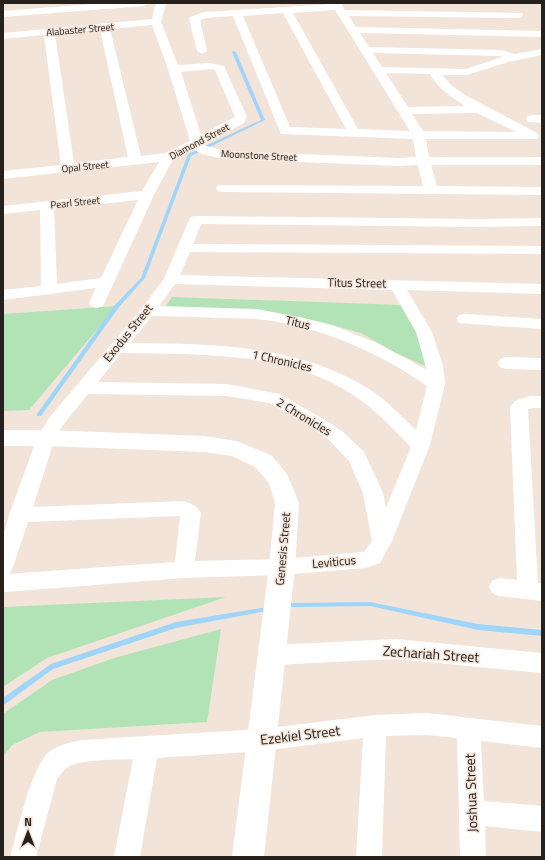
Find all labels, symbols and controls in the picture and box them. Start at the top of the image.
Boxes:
street label: Alabaster Street [45,19,115,40]
street label: Diamond Street [167,119,232,164]
street label: Moonstone Street [221,146,298,165]
street label: Opal Street [61,157,110,176]
street label: Pearl Street [50,192,101,213]
street label: Titus Street [328,272,387,293]
street label: Exodus Street [98,299,158,366]
street label: Titus [284,310,313,335]
street label: 1 Chronicles [250,344,315,377]
street label: 2 Chronicles [273,393,336,441]
street label: Genesis Street [270,511,295,586]
street label: Leviticus [311,550,357,573]
street label: Zechariah Street [382,640,480,667]
street label: Ezekiel Street [259,719,341,750]
street label: Joshua Street [459,753,482,833]
north arrow [8,812,48,852]
text: N [24,814,32,830]

